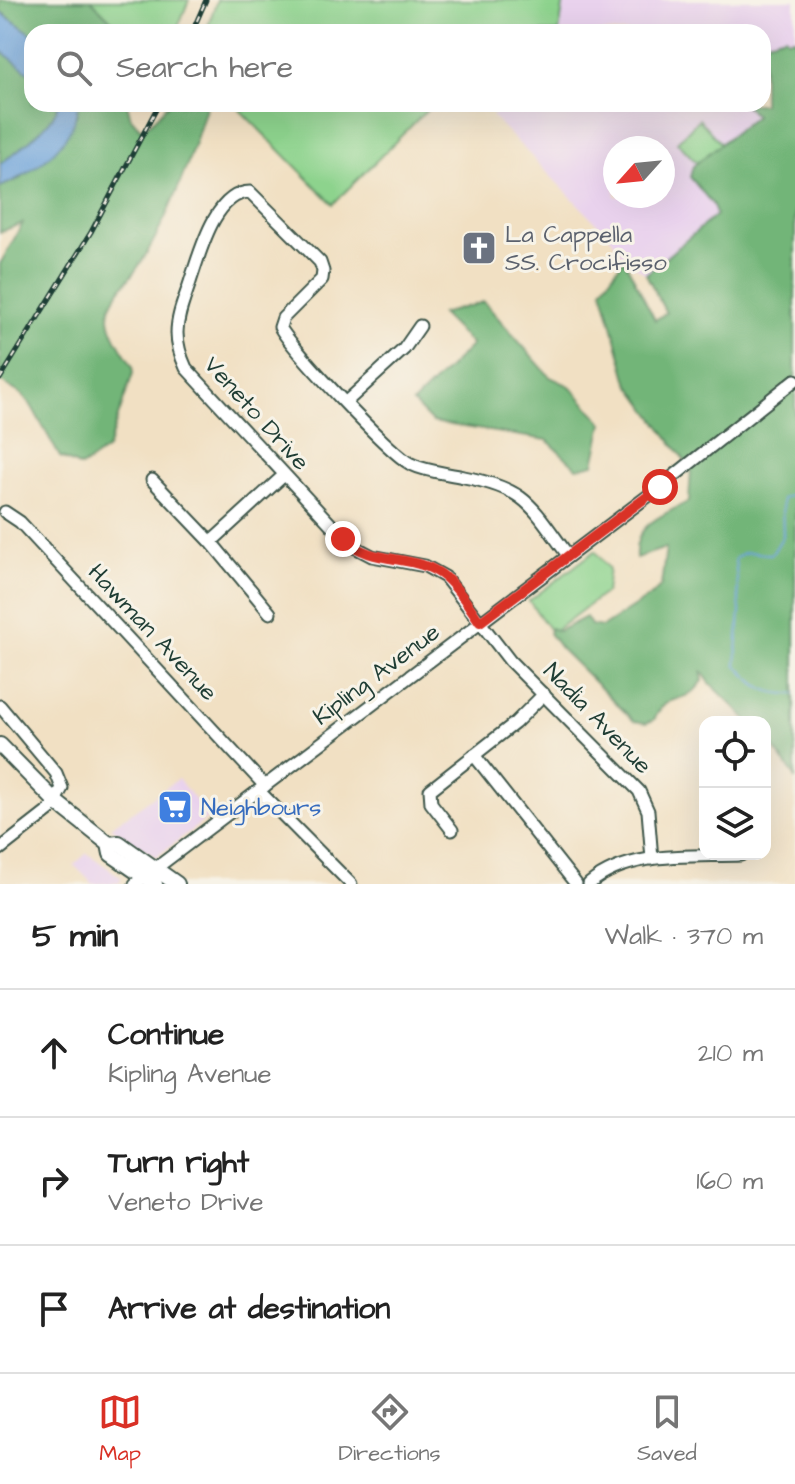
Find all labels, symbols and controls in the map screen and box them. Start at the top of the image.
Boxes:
search box [24,24,771,112]
icon: search [52,46,96,90]
text: Search here [116,47,293,89]
north arrow [603,136,675,208]
place label: La Cappella SS. Crocifisso [505,218,667,280]
church icon: La Cappella SS. Crocifisso [460,229,498,267]
street label: Veneto Drive [196,349,317,478]
route start [642,469,678,505]
route end [325,521,361,557]
street label: Hawman Avenue [80,557,225,709]
street label: Kipling Avenue [306,616,448,735]
street label: Nadia Avenue [535,655,659,782]
map controls [699,716,771,860]
button: locate [699,716,771,788]
supermarket icon: Neighbours [156,788,194,826]
button: layers [699,788,771,860]
place label: Neighbours [201,791,321,826]
text: 5 min [32,912,118,960]
text: Walk · 370 m [605,918,763,954]
text: Continue [108,1014,224,1056]
icon: ahead [32,1031,76,1075]
text: 210 m [698,1035,763,1071]
text: Kipling Avenue [108,1056,271,1092]
text: Turn right [108,1142,249,1184]
icon: right [32,1159,76,1203]
text: 160 m [696,1163,763,1199]
text: Veneto Drive [108,1184,264,1220]
icon: arrive [32,1287,76,1331]
text: Arrive at destination [108,1288,390,1330]
tab: Map [98,1390,142,1469]
tab: Directions [338,1390,441,1469]
tab: Saved [637,1390,697,1469]

